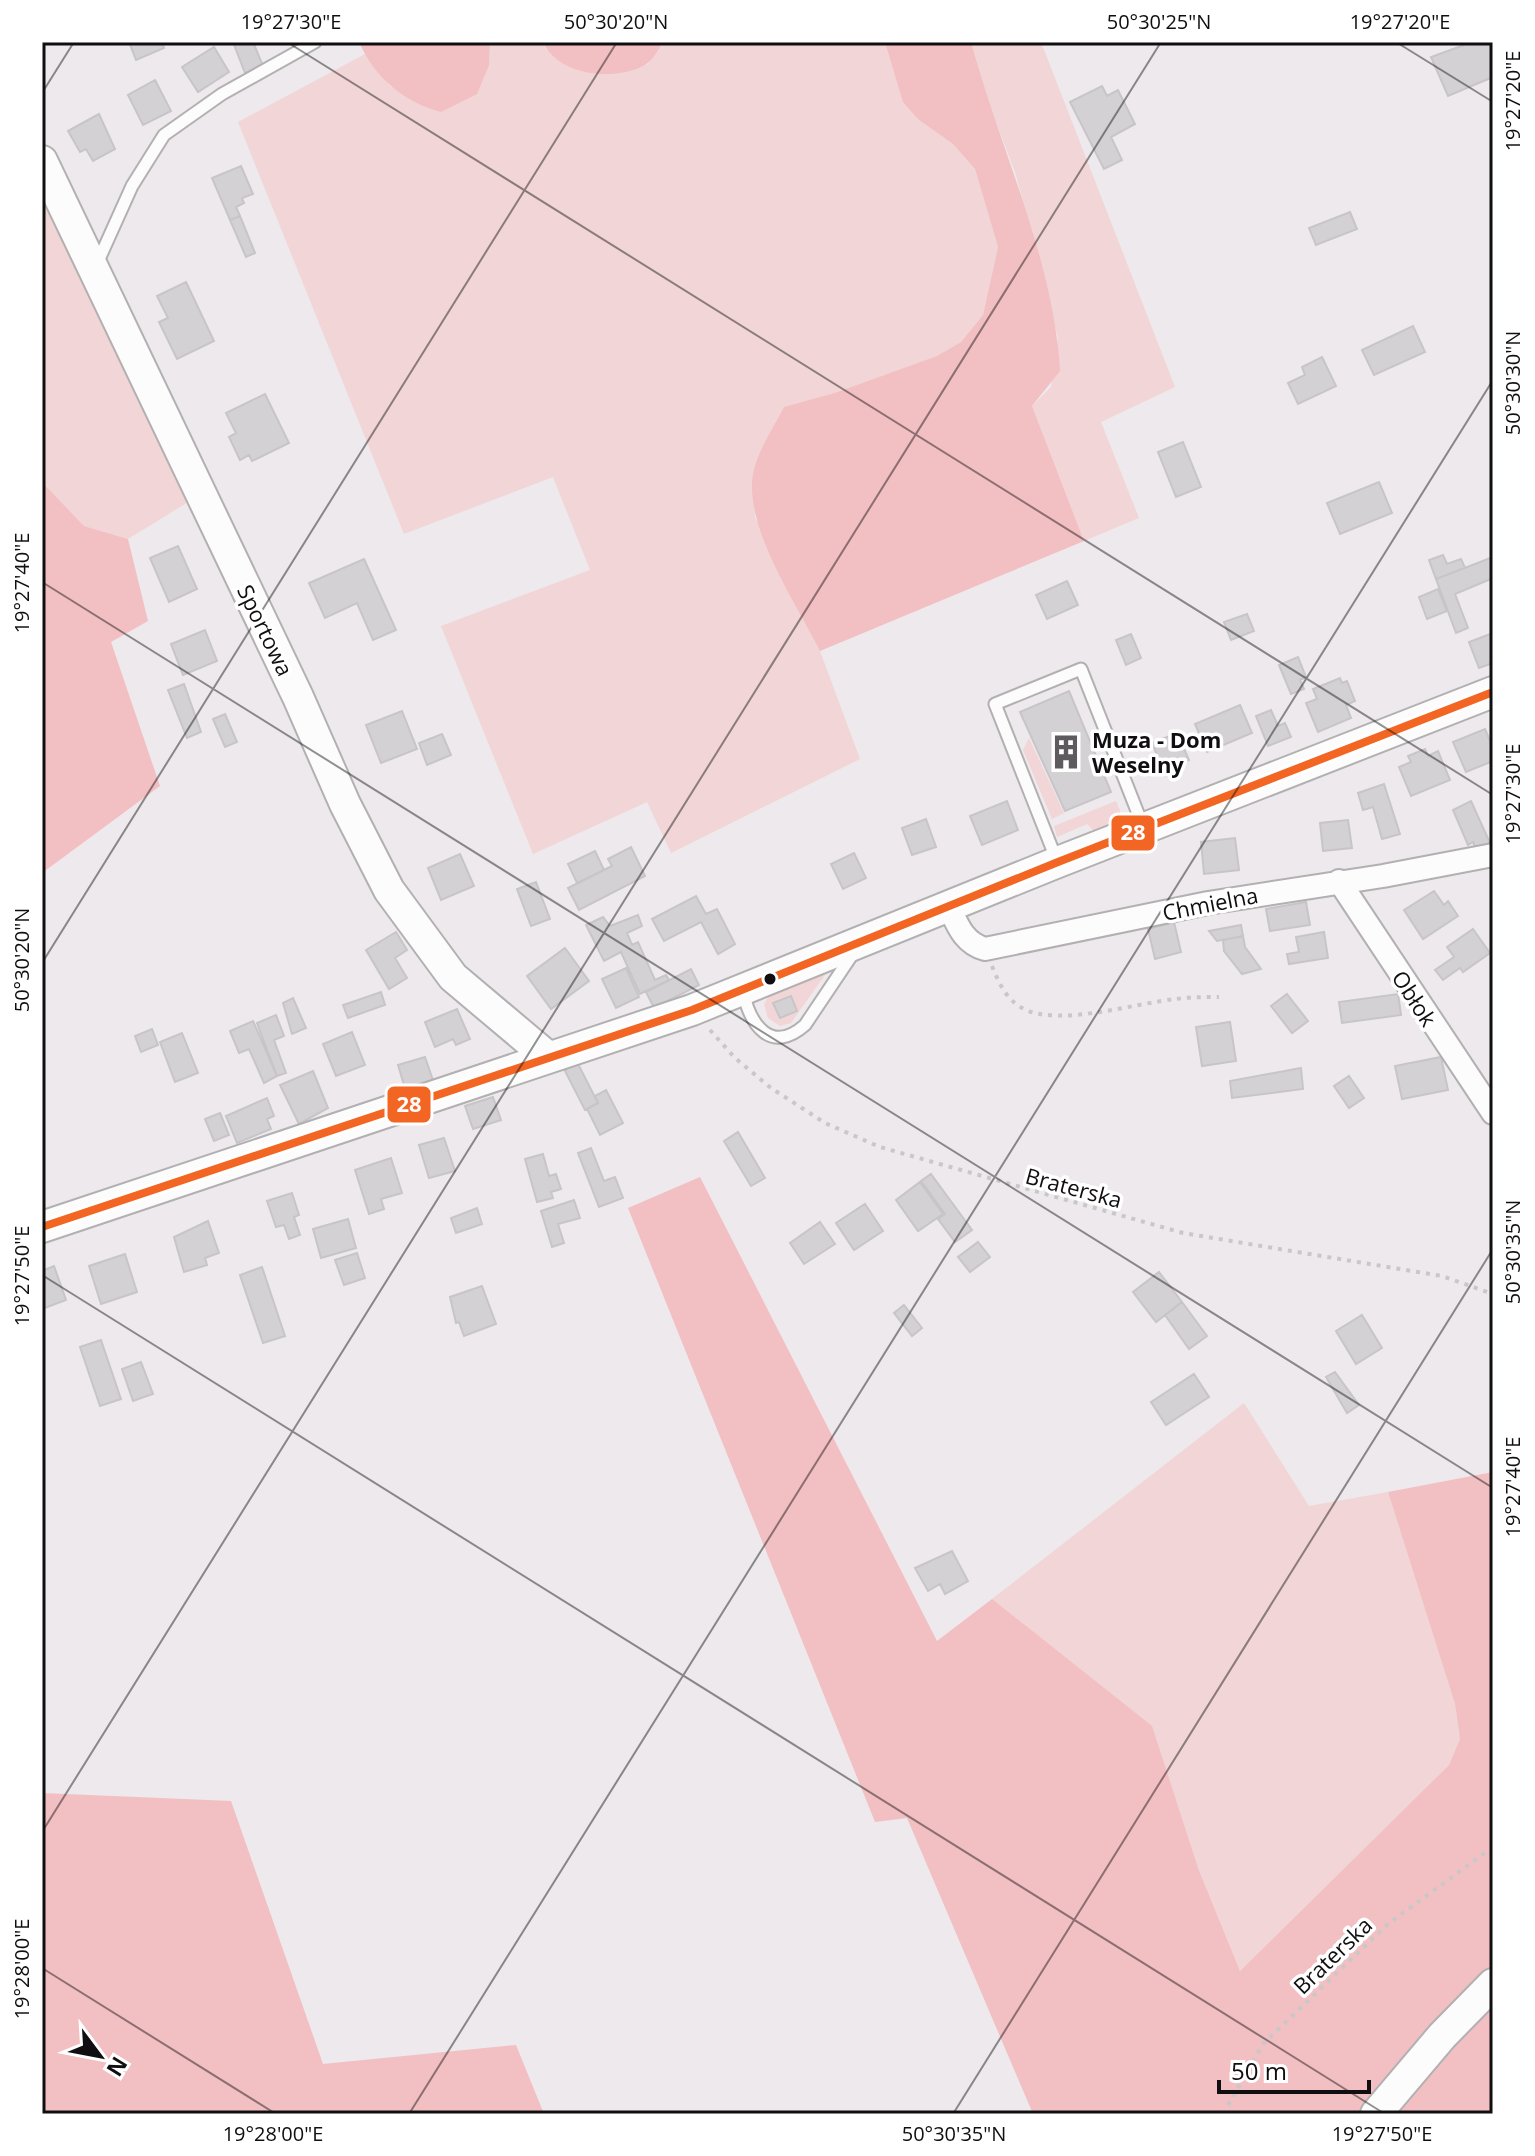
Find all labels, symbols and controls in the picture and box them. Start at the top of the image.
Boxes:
text: 19°27'30"E [241,8,341,35]
text: 50°30'20"N [564,8,668,35]
text: 50°30'25"N [1107,8,1211,35]
text: 19°27'20"E [1350,8,1450,35]
text: 19°27'20"E [1499,51,1526,151]
text: 50°30'30"N [1499,331,1526,435]
text: 19°27'40"E [8,533,35,633]
street label: Sportowa [231,579,301,681]
place label: Muza - Dom Weselny [1092,724,1221,779]
building icon: Muza - Dom Weselny [1047,733,1085,771]
text: 19°27'30"E [1499,744,1526,844]
line badge: 28 [1110,814,1156,852]
text: 28 [1120,816,1146,846]
street label: Chmielna [1160,879,1260,927]
text: 50°30'20"N [8,908,35,1012]
street label: Obłok [1386,964,1444,1032]
unlabelled marker [762,971,778,987]
line badge: 28 [386,1085,432,1124]
text: 28 [396,1088,422,1118]
street label: Braterska [1022,1160,1126,1214]
text: 50°30'35"N [1499,1200,1526,1304]
text: 19°27'50"E [8,1226,35,1326]
text: 19°27'40"E [1499,1437,1526,1537]
street label: Braterska [1286,1910,1378,2000]
text: 19°28'00"E [8,1919,35,2019]
north arrow [60,2016,140,2096]
scale bar [1219,2044,1369,2094]
text: N [100,2052,135,2083]
text: 50 m [1231,2054,1287,2087]
text: 19°28'00"E [223,2120,323,2147]
text: 50°30'35"N [902,2120,1006,2147]
text: 19°27'50"E [1332,2120,1432,2147]

